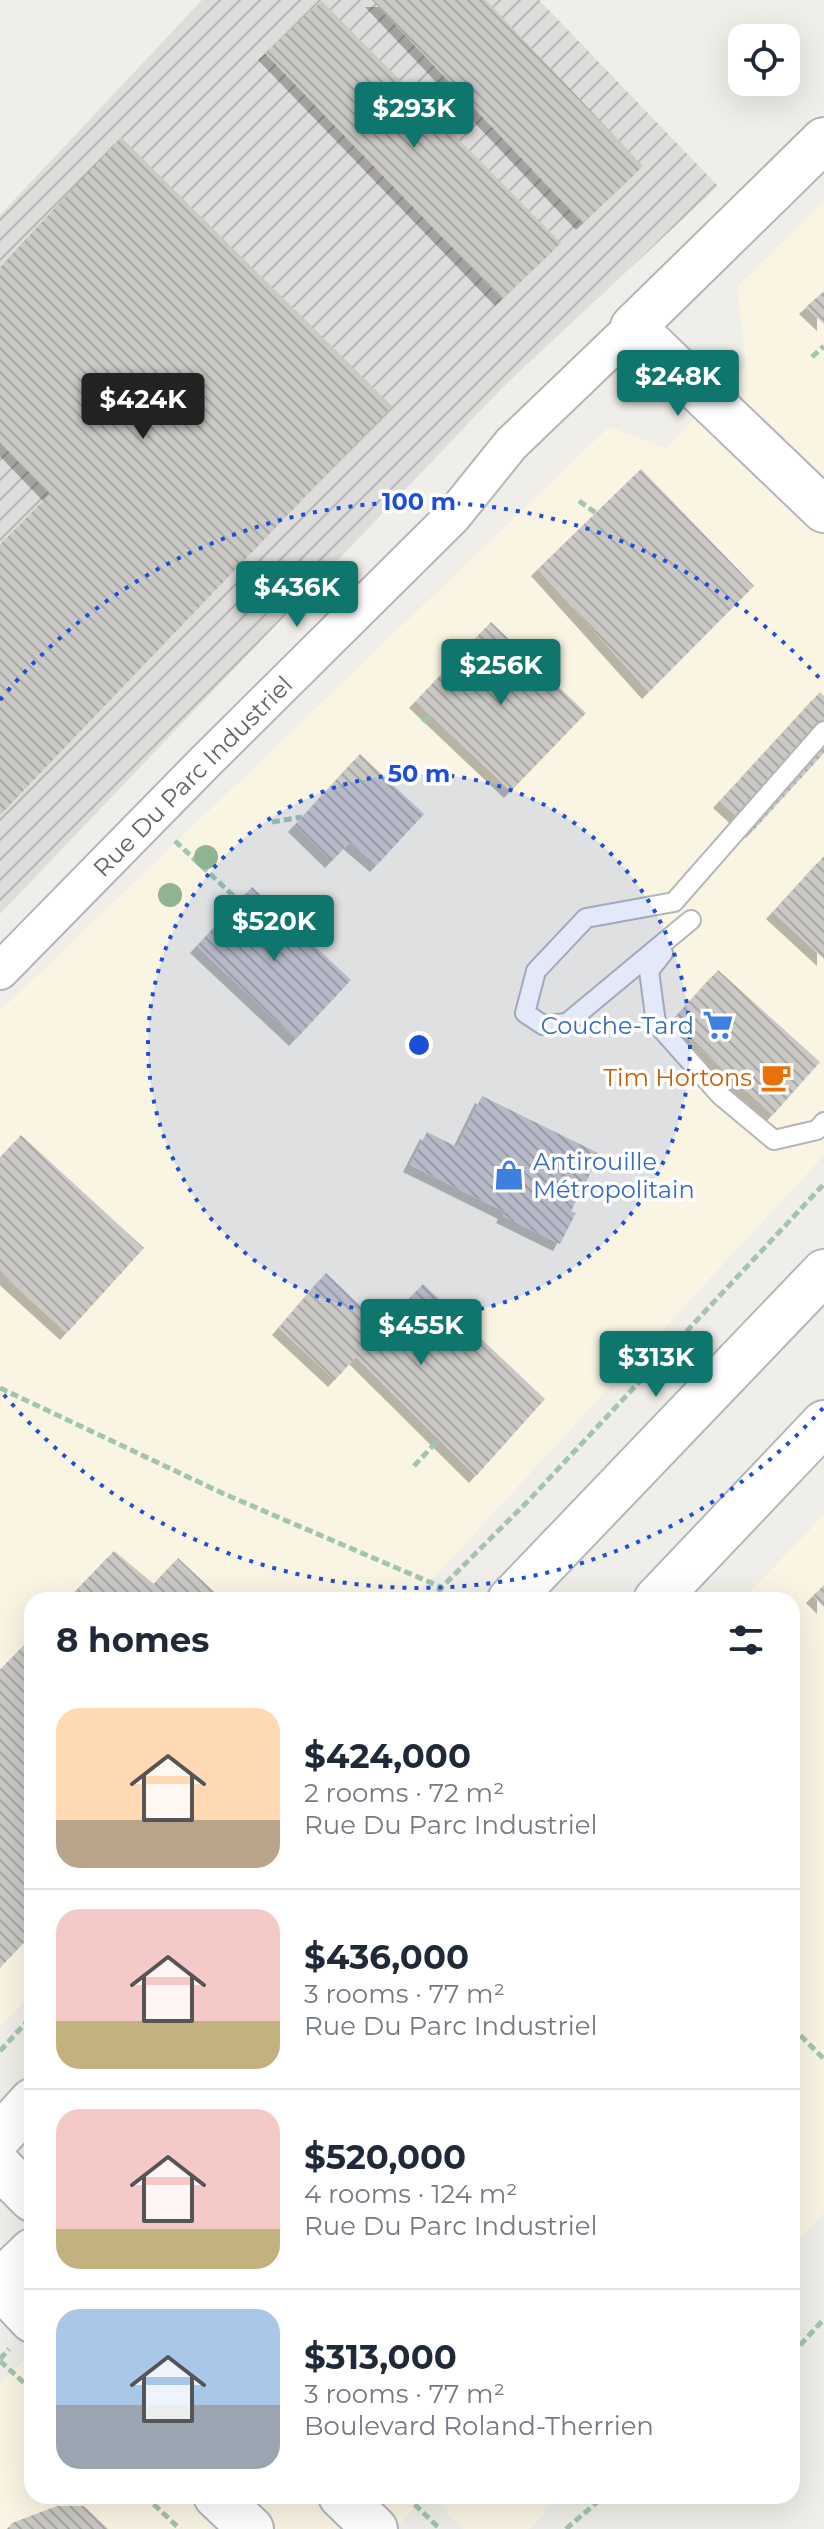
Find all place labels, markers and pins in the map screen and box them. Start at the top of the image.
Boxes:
pin: $293K [358,82,470,150]
pin: $248K [622,350,734,418]
pin: $424K [87,373,199,441]
pin: $436K [241,561,353,629]
pin: $256K [445,639,557,707]
pin: $520K [218,895,330,963]
supermarket icon: Couche-Tard [701,1008,735,1042]
place label: Couche-Tard [541,1011,694,1040]
centre of rings [405,1031,433,1059]
cafe icon: Tim Hortons [759,1060,793,1094]
place label: Tim Hortons [603,1063,752,1092]
place label: Antirouille Métropolitain [533,1147,695,1204]
shop icon: Antirouille Métropolitain [492,1158,526,1192]
pin: $455K [365,1299,477,1367]
pin: $313K [600,1331,712,1399]

